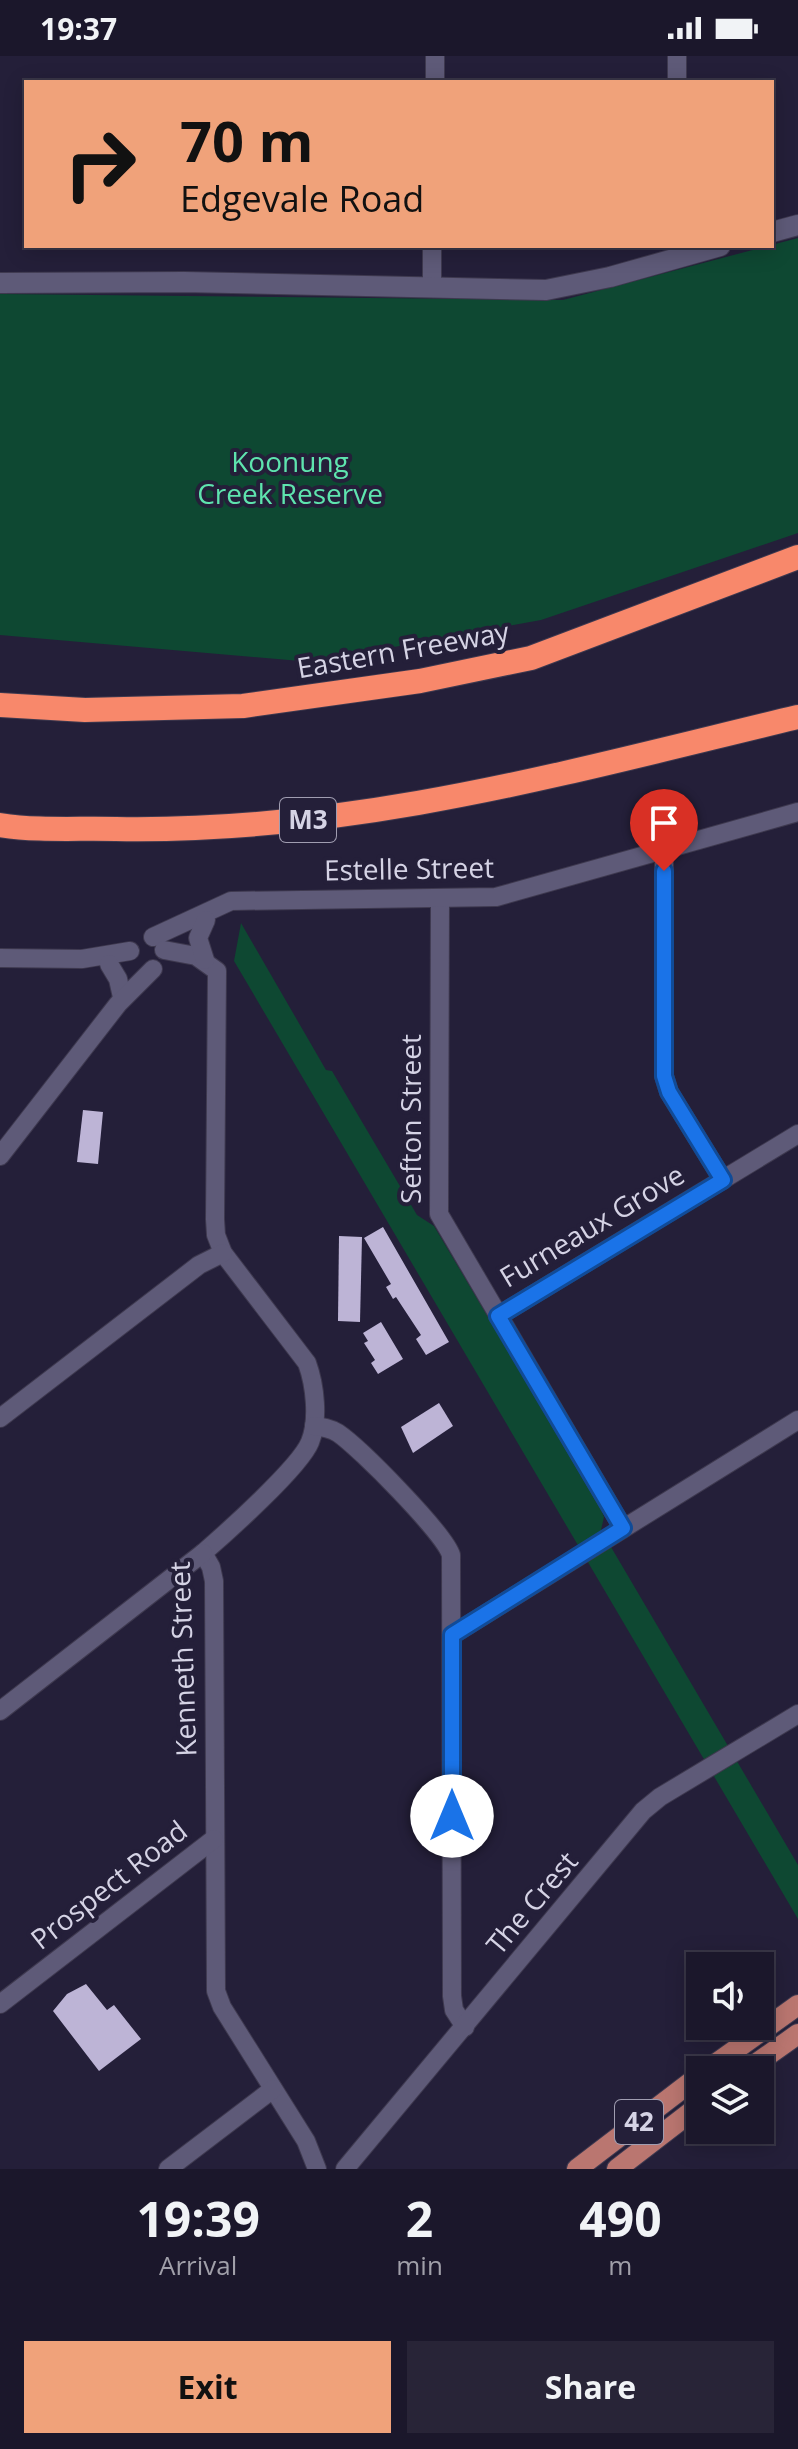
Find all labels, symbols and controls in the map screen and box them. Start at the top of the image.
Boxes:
text: 19:37 [40,8,117,49]
text: 70 m [180,102,314,178]
icon: right [48,112,152,216]
text: Edgevale Road [180,174,424,223]
park label: Koonung Creek Reserve [197,442,383,512]
street label: Eastern Freeway [294,611,513,686]
pin [630,789,698,871]
road number: M3 [280,798,336,842]
icon: arrive [642,801,686,845]
street label: Estelle Street [324,848,494,888]
street label: Sefton Street [391,1034,429,1204]
street label: Furneaux Grove [492,1155,691,1295]
street label: Kenneth Street [160,1561,204,1757]
position arrow [410,1774,494,1858]
street label: Prospect Road [22,1811,194,1957]
street label: The Crest [477,1843,586,1962]
map controls [686,1952,774,2144]
button: sound [686,1952,774,2040]
button: layers [686,2056,774,2144]
road number: 42 [615,2100,663,2144]
text: 19:39 [136,2186,260,2251]
text: 2 [406,2186,433,2251]
text: 490 [579,2186,662,2251]
text: Arrival [159,2247,237,2283]
text: min [396,2247,443,2283]
text: m [608,2247,632,2283]
button: Exit [24,2341,391,2433]
button: Share [407,2341,774,2433]

